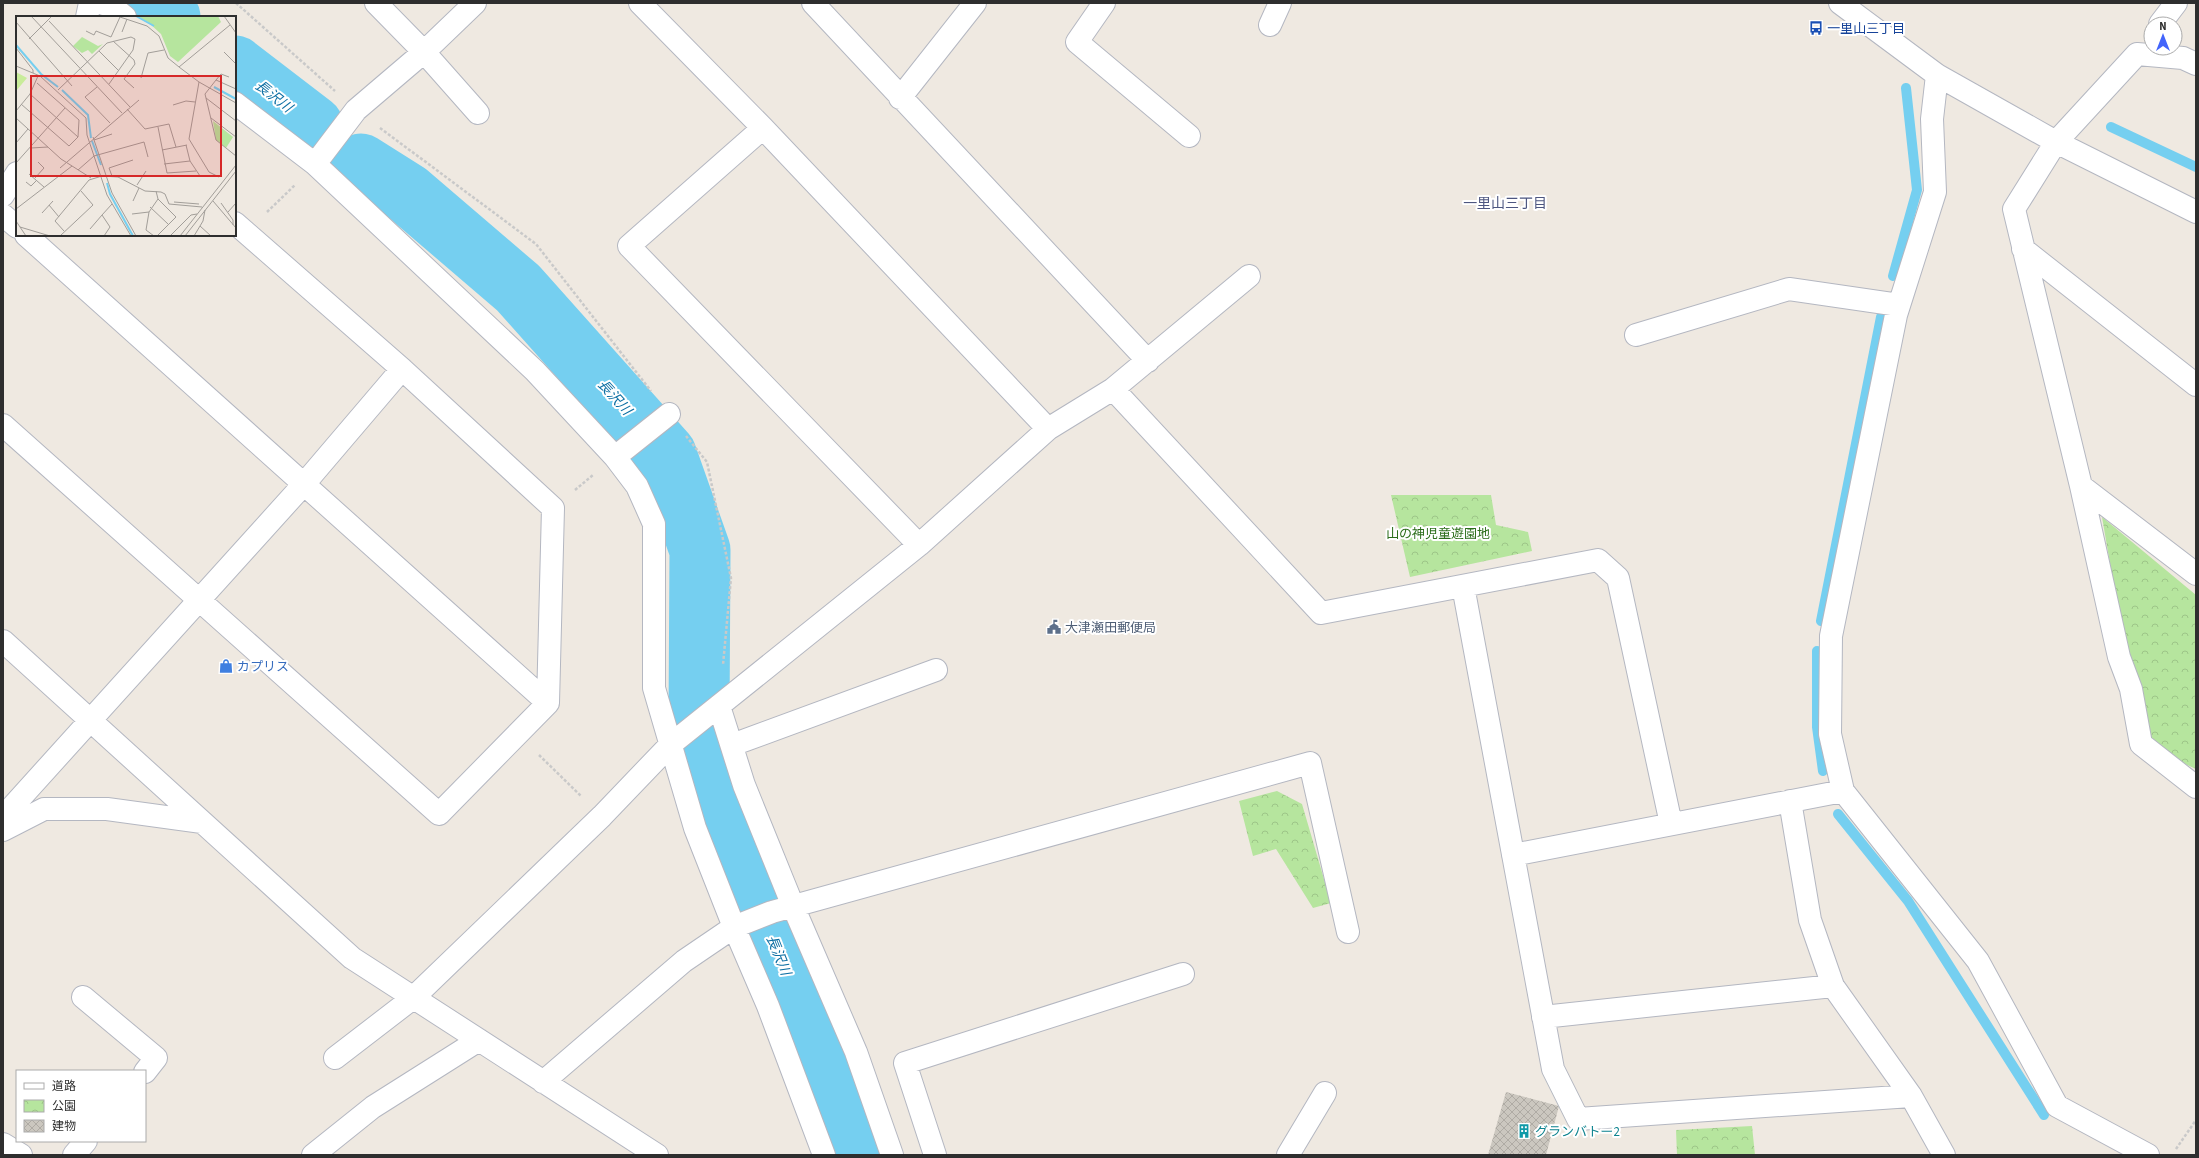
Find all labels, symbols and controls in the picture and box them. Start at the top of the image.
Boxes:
inset map [16,16,236,236]
north arrow [2143,16,2183,56]
text: N [2159,19,2167,34]
bus stop icon: 一里山三丁目 [1808,20,1824,36]
place label: 一里山三丁目 [1827,20,1905,38]
water label: 長沢川 [251,76,298,119]
district label: 一里山三丁目 [1463,194,1547,214]
water label: 長沢川 [593,375,637,421]
park label: 山の神児童遊園地 [1386,525,1490,543]
public building icon: 大津瀬田郵便局 [1046,619,1062,635]
place label: 大津瀬田郵便局 [1065,619,1156,637]
shop icon: カプリス [218,658,234,674]
place label: カプリス [237,658,289,676]
water label: 長沢川 [761,932,796,980]
legend [16,1070,146,1142]
text: 道路 [52,1078,76,1095]
text: 公園 [52,1098,76,1115]
text: 建物 [52,1118,76,1135]
building icon: グランバトー2 [1516,1123,1532,1139]
place label: グランバトー2 [1535,1123,1620,1141]

